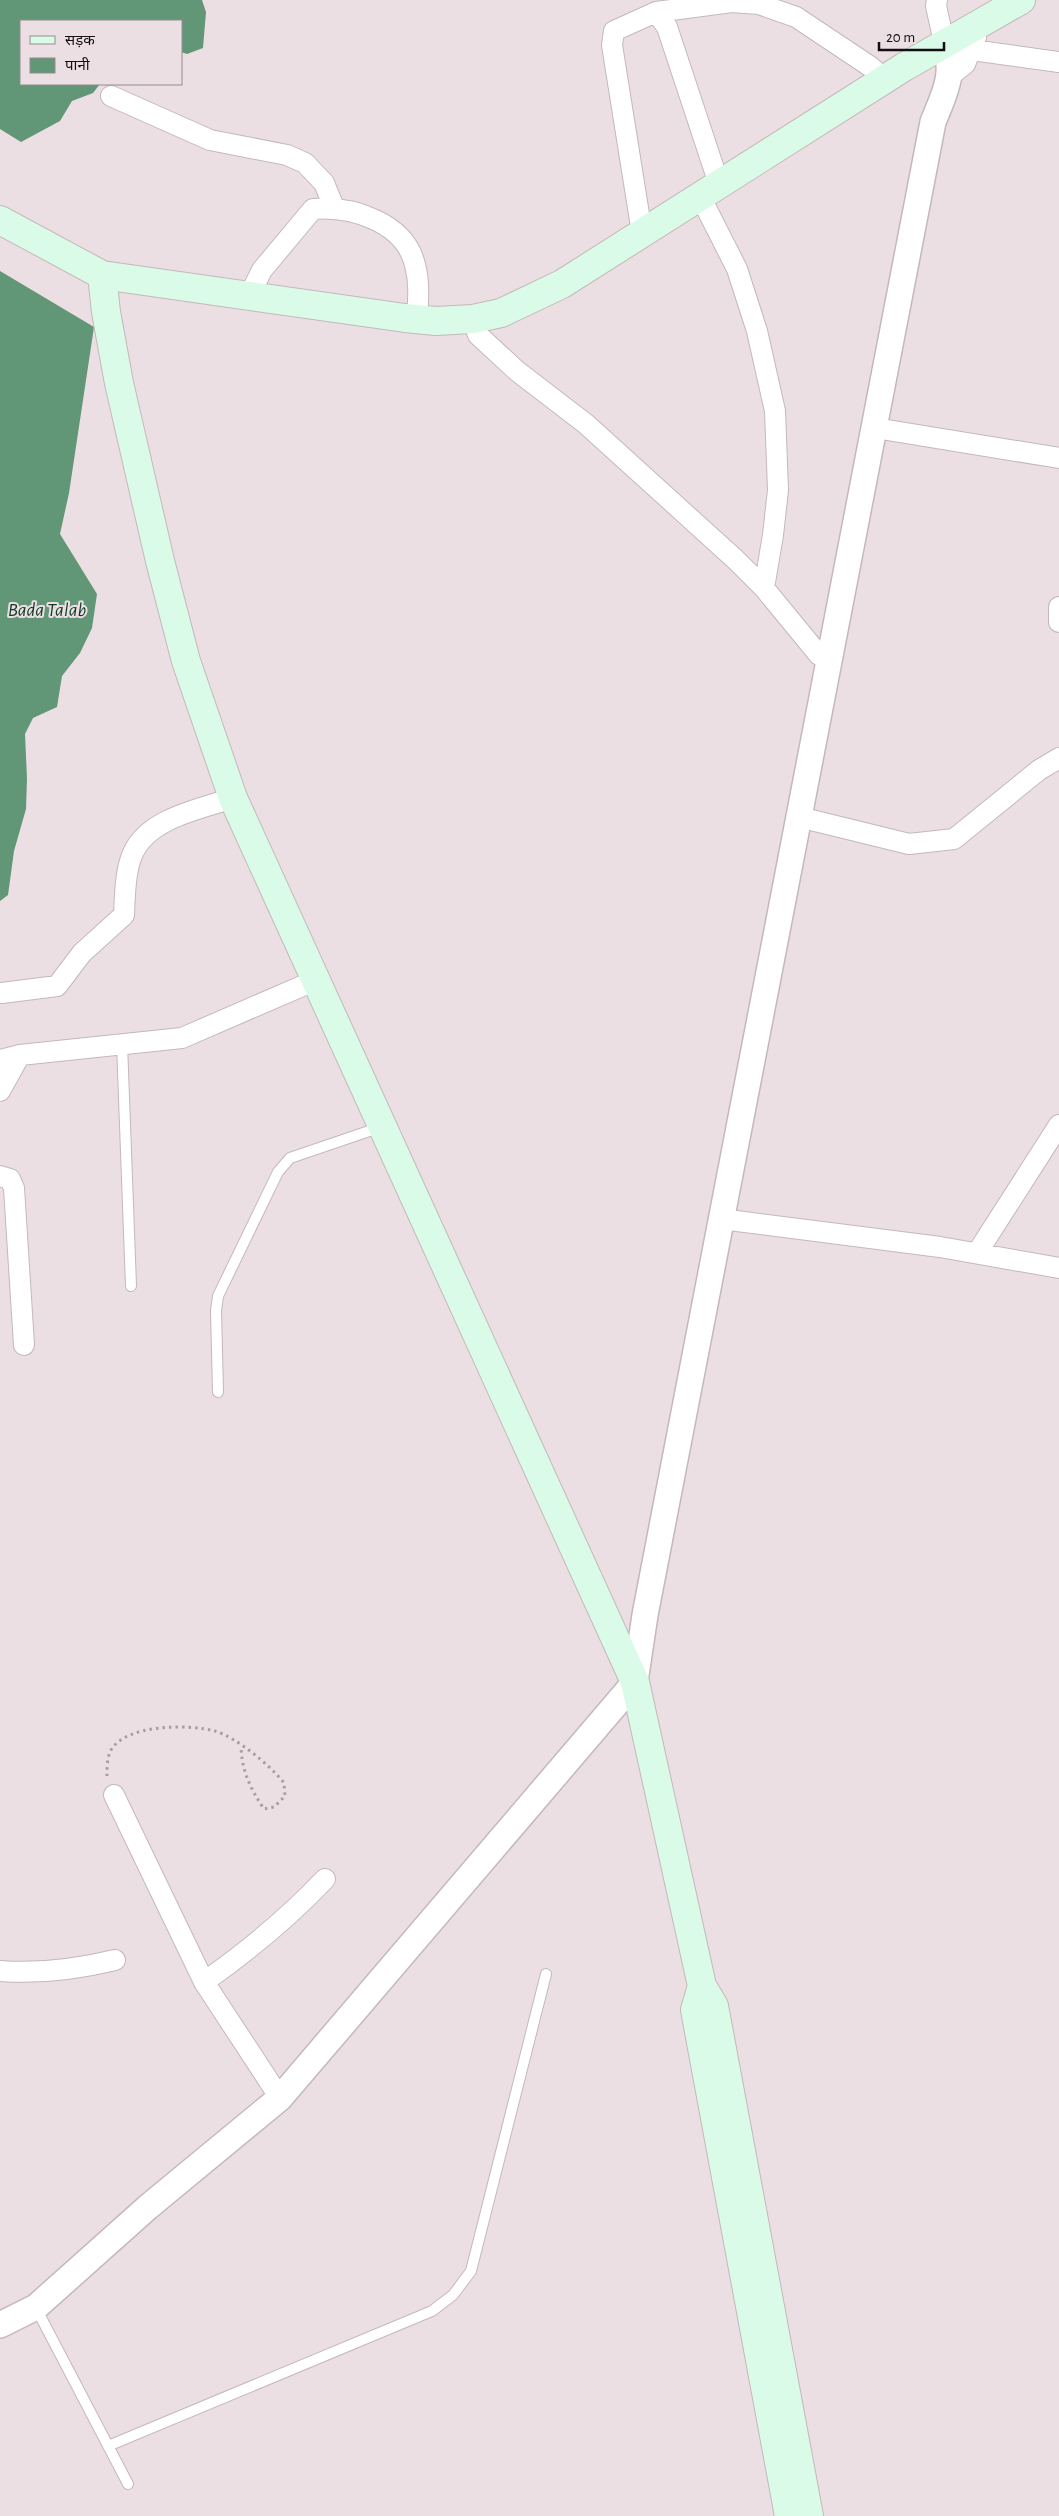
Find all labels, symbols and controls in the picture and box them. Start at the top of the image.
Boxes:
legend [20,20,182,85]
scale bar [879,20,944,52]
text: 20 m [886,30,915,45]
text: सड़क [65,33,95,48]
text: पानी [65,57,91,73]
water label: Bada Talab [8,600,87,620]

